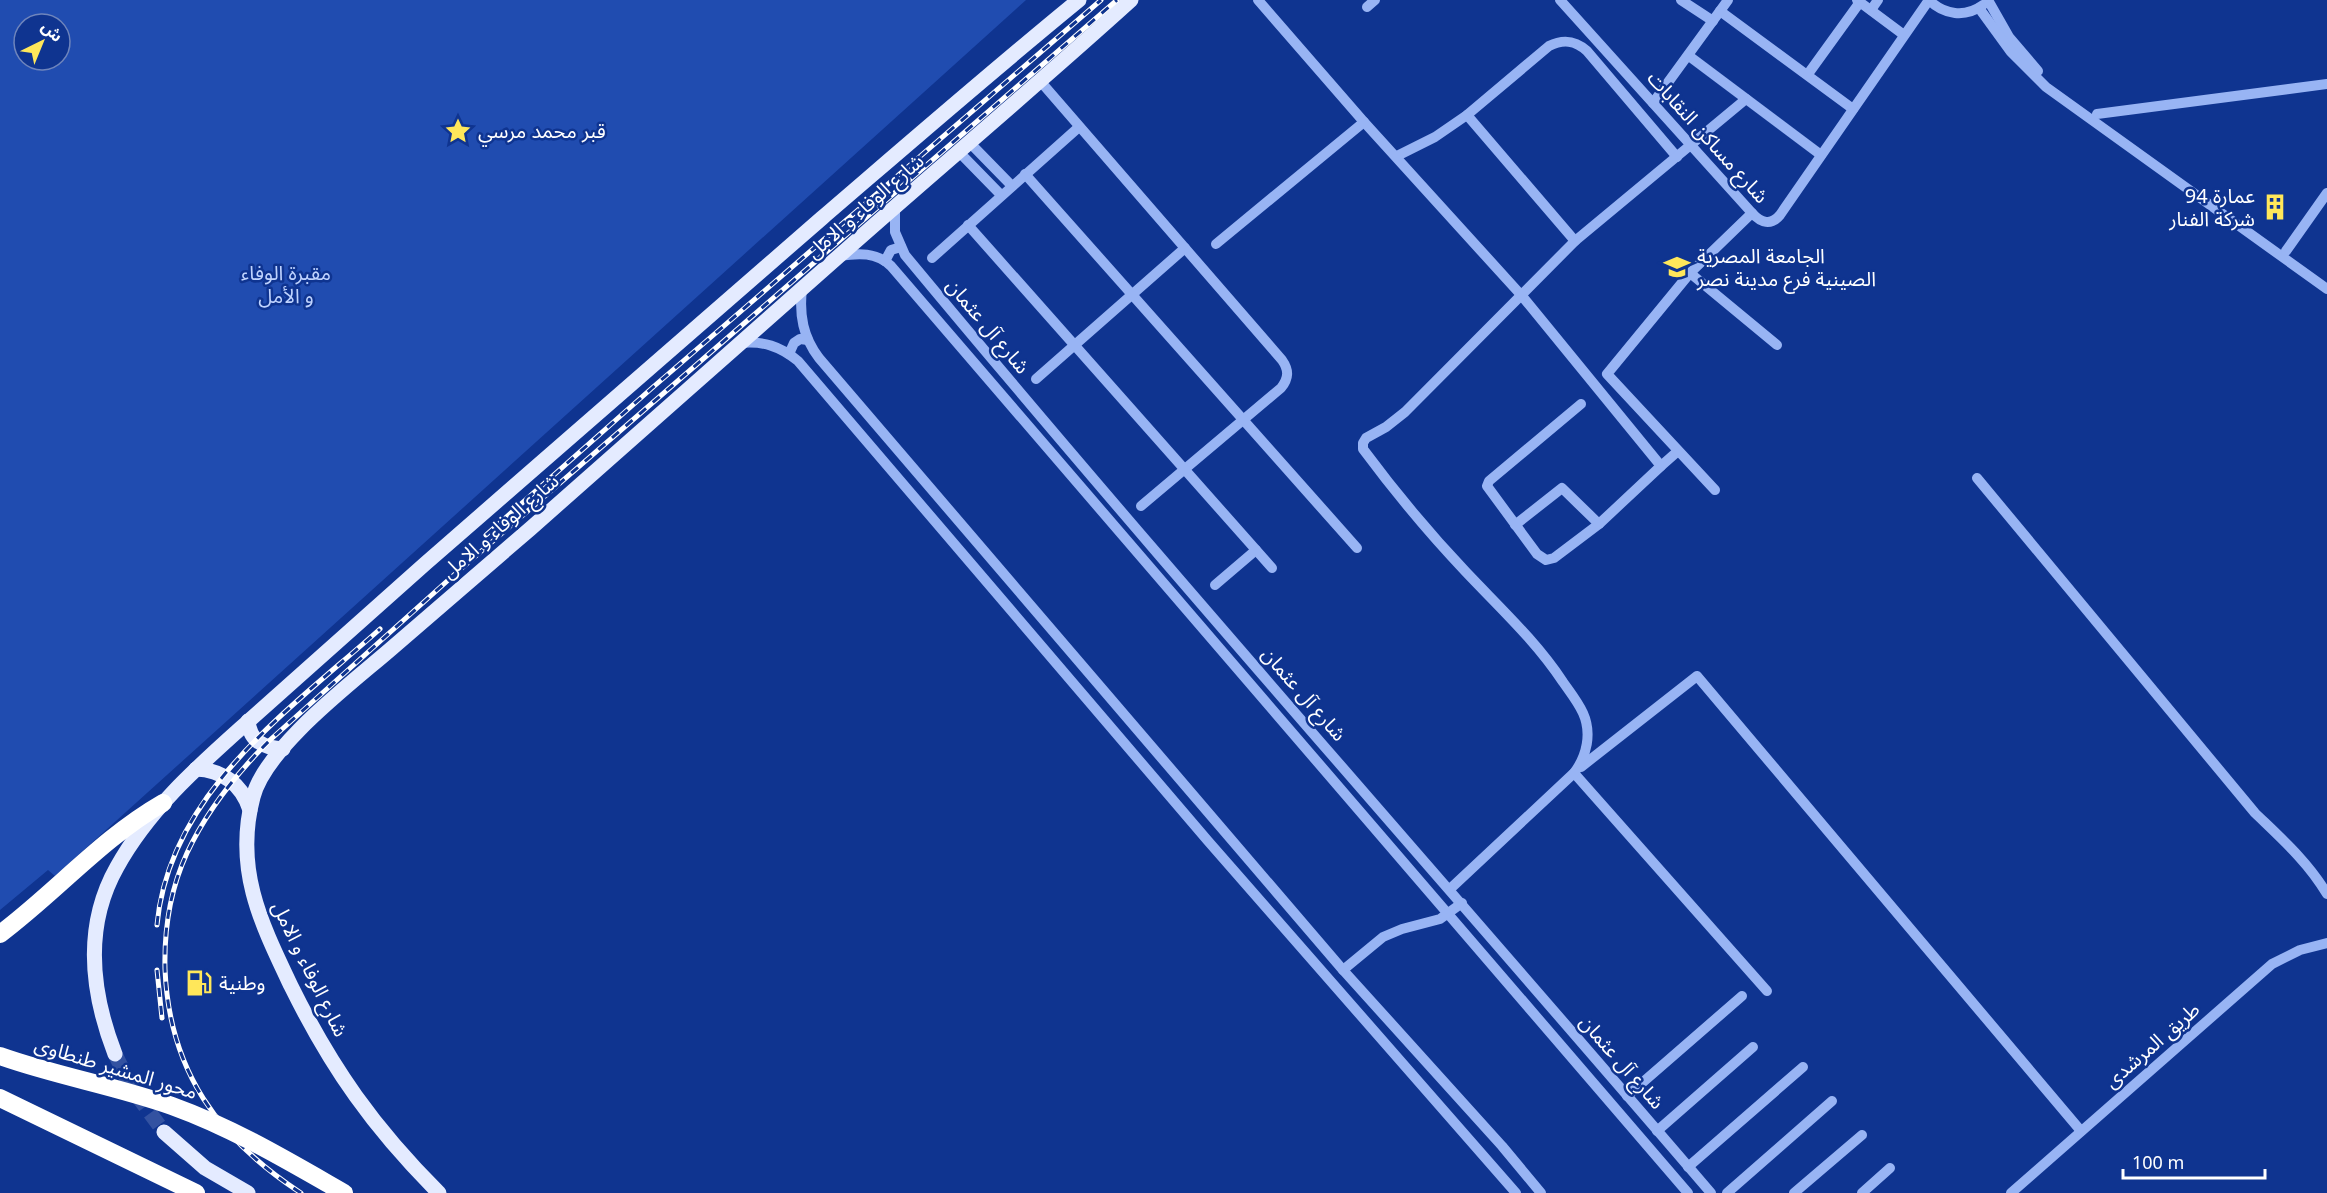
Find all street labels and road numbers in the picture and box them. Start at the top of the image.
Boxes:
street label: شارع مساكن النقابات [1640,65,1775,210]
street label: شارع الوفاء و الامل [800,147,930,266]
street label: شارع آل عثمان [939,272,1036,380]
street label: شارع الوفاء و الامل [435,467,565,586]
street label: شارع آل عثمان [1254,641,1353,748]
street label: شارع الوفاء و الامل [264,897,355,1042]
street label: طريق المرشدى [2098,996,2205,1094]
street label: شارع آل عثمان [1572,1009,1671,1116]
street label: محور المشير طنطاوى [31,1030,201,1105]

